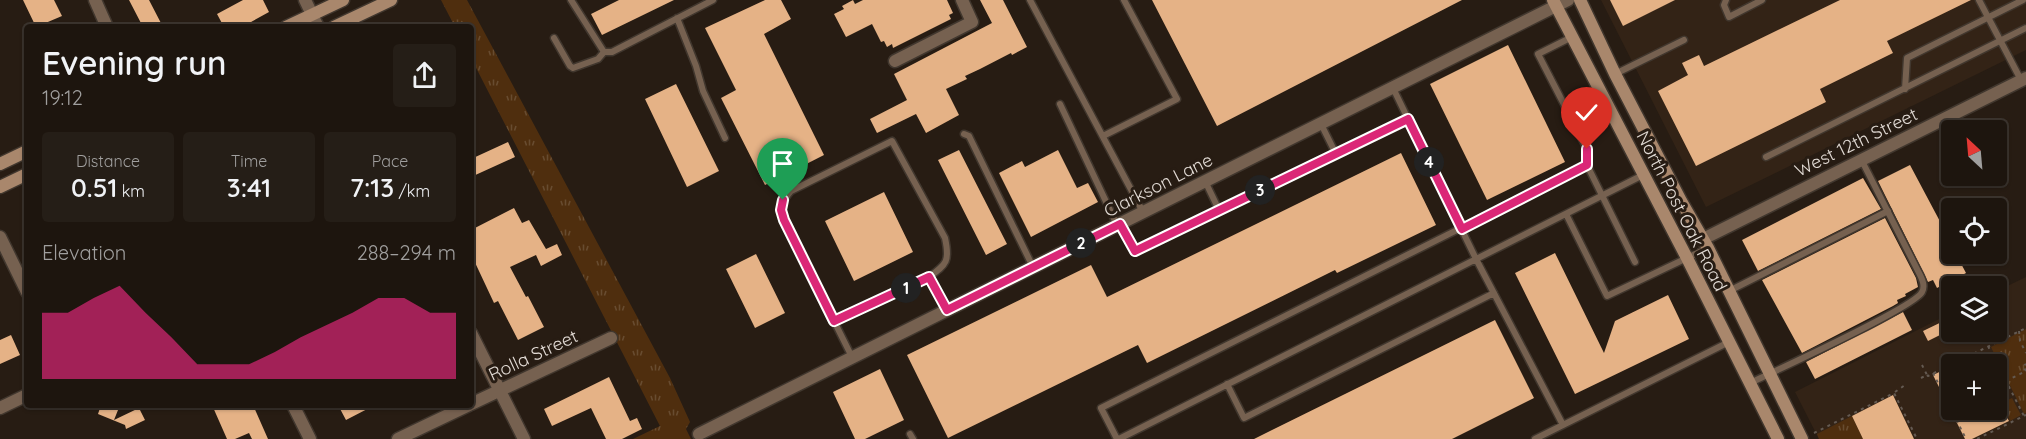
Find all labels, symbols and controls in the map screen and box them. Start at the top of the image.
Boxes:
text: Evening run [42,42,227,83]
button: share [393,44,456,107]
text: 19:12 [42,85,83,110]
pin [1561,87,1612,149]
icon: check [1570,96,1603,129]
street label: West 12th Street [1791,102,1921,182]
north arrow [1941,120,2007,186]
map controls [1941,120,2007,420]
street label: North Post Oak Road [1632,127,1732,295]
pin [757,138,808,200]
icon: arrive [766,147,799,180]
pin: 4 [1414,147,1444,177]
street label: Clarkson Lane [1100,148,1216,222]
text: Distance [76,151,140,171]
text: Time [231,151,267,171]
text: Pace [372,151,408,171]
text: 4 [1424,152,1434,172]
text: 0.51 [71,171,117,204]
text: 3:41 [227,171,271,204]
text: 7:13 [350,171,394,204]
pin: 3 [1245,175,1275,205]
text: 3 [1256,180,1264,200]
text: km [117,181,145,201]
text: /km [394,181,430,201]
button: locate [1941,198,2007,264]
pin: 2 [1066,228,1096,258]
text: 2 [1076,233,1086,253]
text: Elevation [42,240,126,265]
text: 288–294 m [357,240,456,265]
pin: 1 [891,273,921,303]
button: layers [1941,276,2007,342]
text: 1 [903,278,909,298]
street label: Rolla Street [485,324,581,386]
button: + [1941,354,2007,420]

